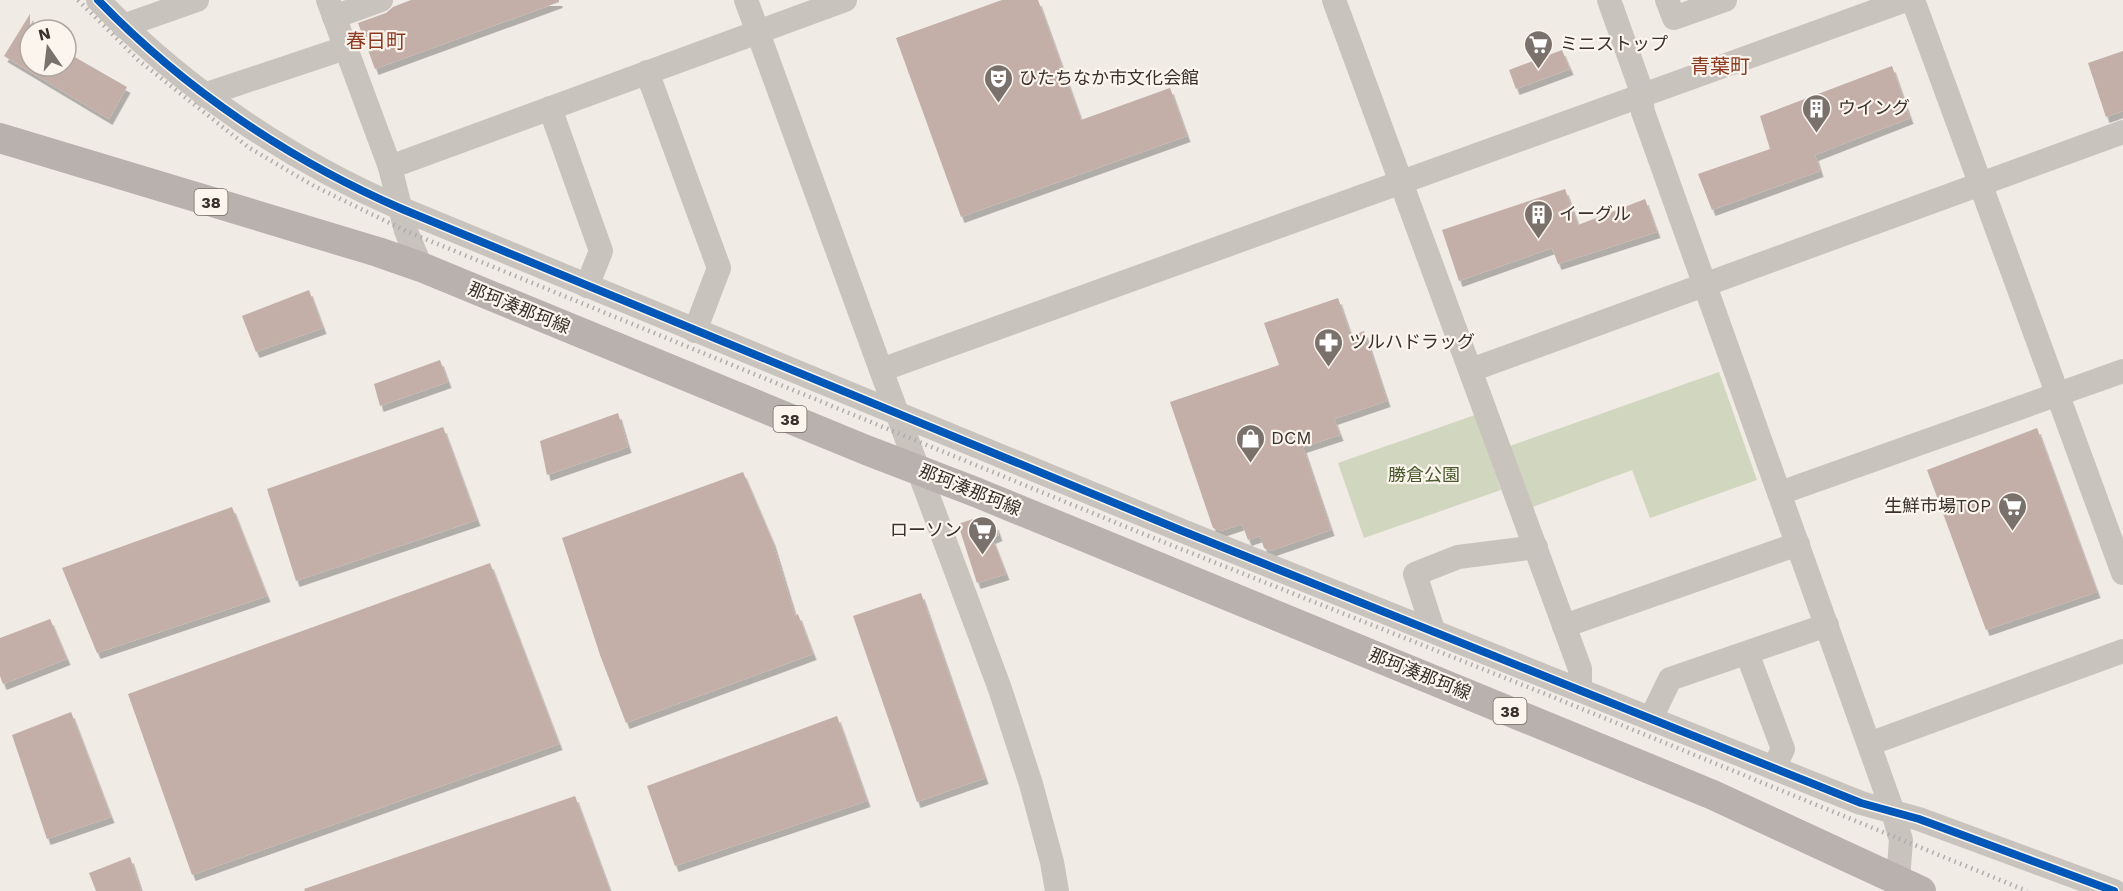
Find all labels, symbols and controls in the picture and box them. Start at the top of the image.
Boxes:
north arrow [18,18,78,78]
text: N [36,23,53,45]
supermarket icon: ミニストップ [1523,28,1555,70]
district label: 春日町 [346,29,406,53]
place label: ミニストップ [1560,33,1668,54]
district label: 青葉町 [1690,54,1750,78]
theatre icon: ひたちなか市文化会館 [982,62,1014,104]
place label: ひたちなか市文化会館 [1019,67,1199,88]
building icon: ウイング [1801,92,1833,134]
place label: ウイング [1838,97,1910,118]
road number: 38 [194,189,228,215]
building icon: イーグル [1522,198,1554,240]
place label: イーグル [1559,203,1631,224]
street label: 那珂湊那珂線 [465,278,573,338]
pharmacy icon: ツルハドラッグ [1312,326,1344,368]
place label: ツルハドラッグ [1349,331,1475,352]
road number: 38 [774,406,806,432]
shop icon: DCM [1234,422,1266,464]
place label: DCM [1271,427,1312,448]
street label: 那珂湊那珂線 [916,460,1024,520]
park label: 勝倉公園 [1388,464,1460,485]
supermarket icon: 生鮮市場TOP [1996,490,2028,532]
place label: 生鮮市場TOP [1884,495,1991,516]
supermarket icon: ローソン [967,514,999,556]
place label: ローソン [890,519,962,540]
street label: 那珂湊那珂線 [1366,644,1474,704]
road number: 38 [1494,698,1526,724]

